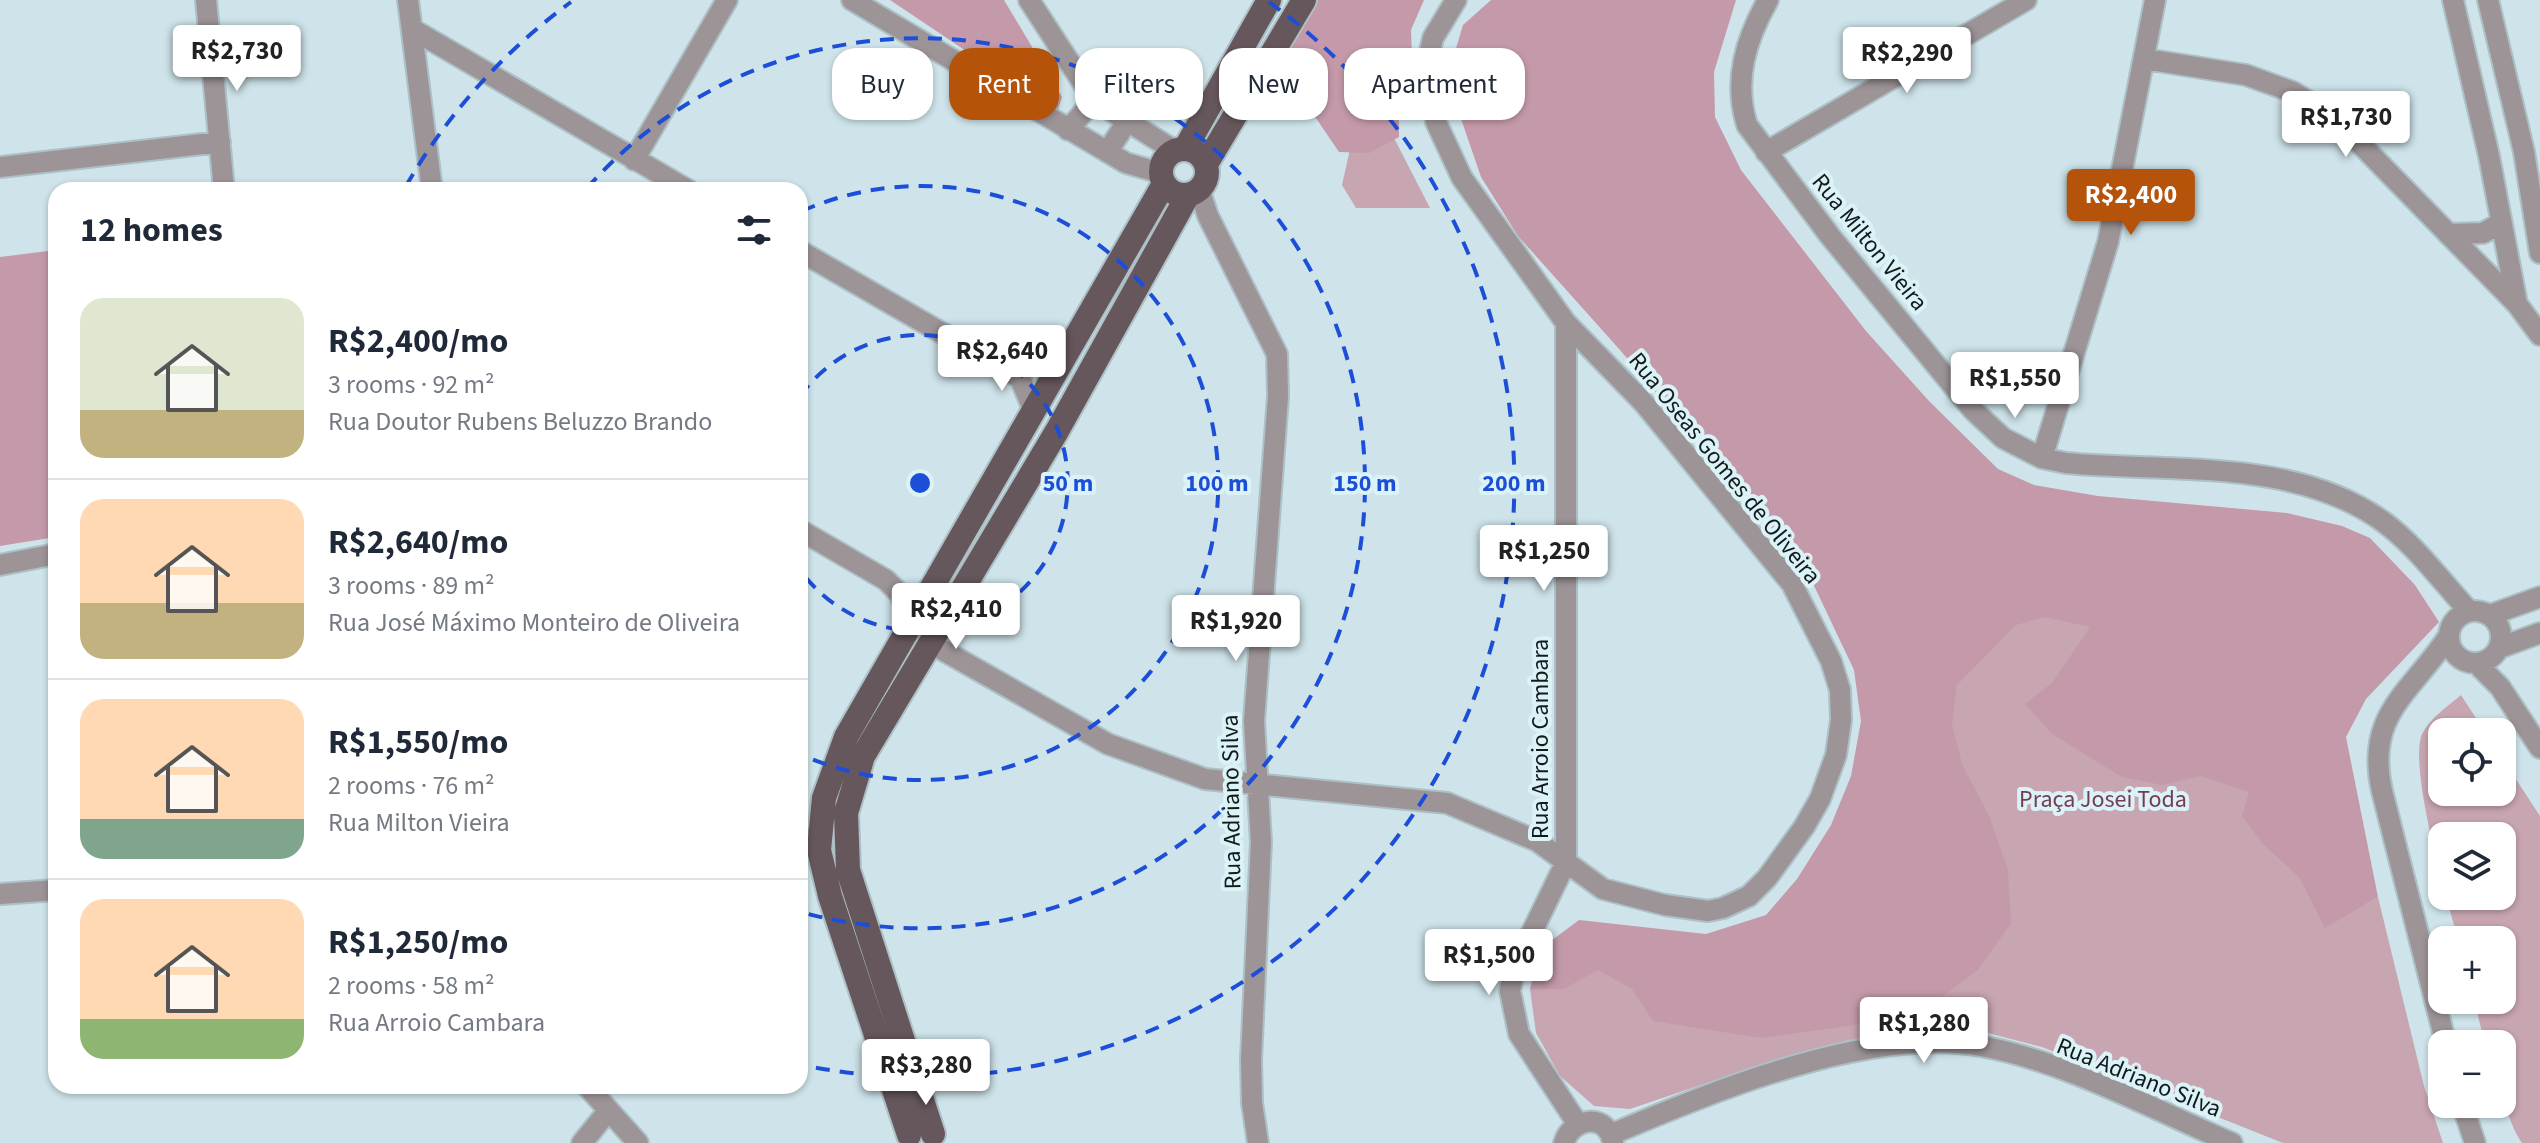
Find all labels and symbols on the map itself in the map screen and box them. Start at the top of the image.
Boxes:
pin: R$2,730 [163,25,311,93]
pin: R$2,290 [1833,27,1981,95]
pin: R$1,730 [2272,91,2420,159]
street label: Rua Milton Vieira [1803,166,1936,319]
pin: R$2,400 [2057,169,2205,237]
pin: R$2,640 [928,325,1076,393]
street label: Rua Oseas Gomes de Oliveira [1620,345,1829,592]
pin: R$1,550 [1941,352,2089,420]
text: 50 m [1043,466,1093,501]
text: 100 m [1185,466,1249,501]
text: 150 m [1333,466,1397,501]
text: 200 m [1482,466,1546,501]
centre of rings [906,469,934,497]
pin: R$1,250 [1470,525,1618,593]
pin: R$2,410 [882,583,1030,651]
pin: R$1,920 [1162,595,1310,663]
street label: Rua Arroio Cambara [1523,639,1558,839]
street label: Rua Adriano Silva [1212,714,1251,890]
park label: Praça Josei Toda [2019,782,2187,817]
pin: R$1,500 [1415,929,1563,997]
pin: R$1,280 [1850,997,1998,1065]
street label: Rua Adriano Silva [2051,1028,2226,1126]
pin: R$3,280 [852,1039,1000,1107]

